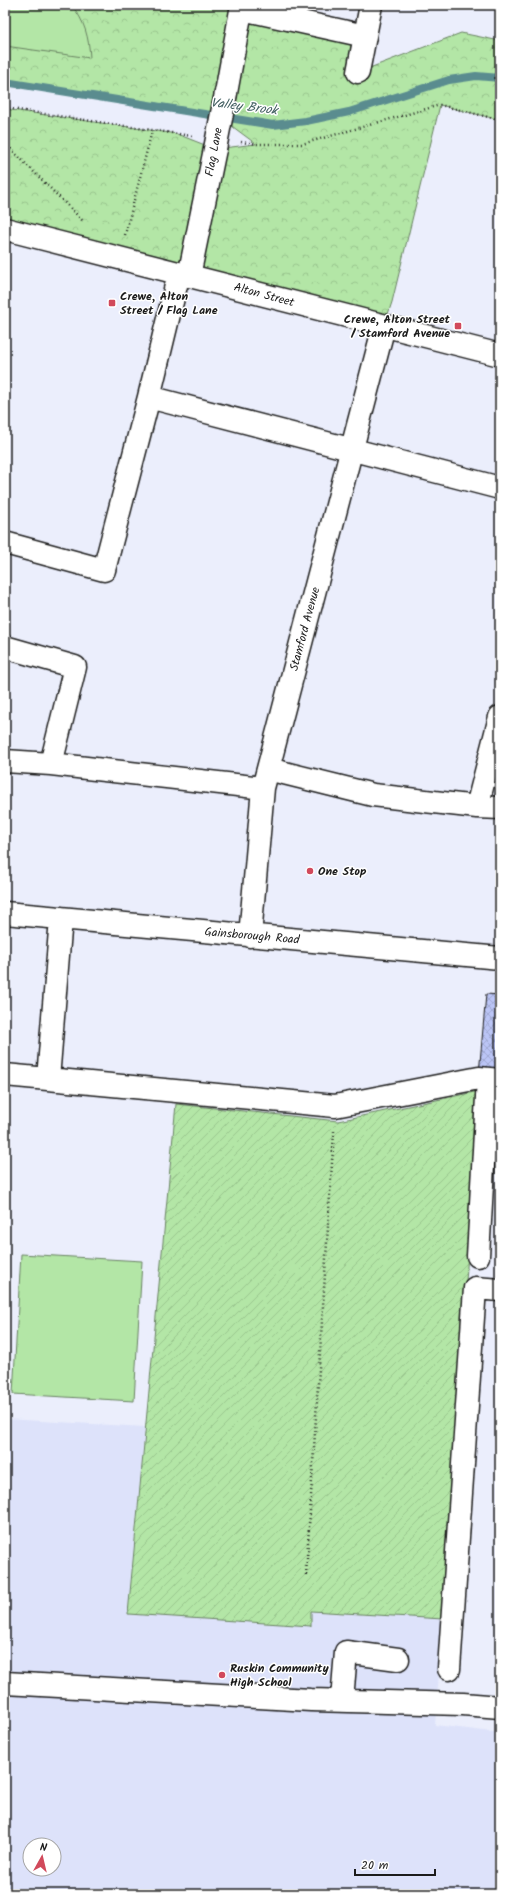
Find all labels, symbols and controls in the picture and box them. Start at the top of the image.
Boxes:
water label: Valley Brook [209,92,280,122]
street label: Flag Lane [200,125,228,178]
street label: Alton Street [232,278,297,312]
place label: Crewe, Alton Street / Flag Lane [120,287,218,320]
marker: Crewe, Alton Street / Flag Lane [107,298,117,308]
place label: Crewe, Alton Street / Stamford Avenue [344,310,451,343]
marker: Crewe, Alton Street / Stamford Avenue [453,321,463,331]
street label: Stamford Avenue [285,584,325,673]
place label: One Stop [318,862,367,881]
marker: One Stop [305,866,315,876]
street label: Gainsborough Road [204,922,301,950]
place label: Ruskin Community High School [230,1659,329,1692]
marker: Ruskin Community High School [217,1670,227,1680]
north arrow [22,1837,62,1877]
text: N [39,1839,48,1857]
scale bar [355,1851,435,1877]
text: 20 m [361,1856,389,1875]

